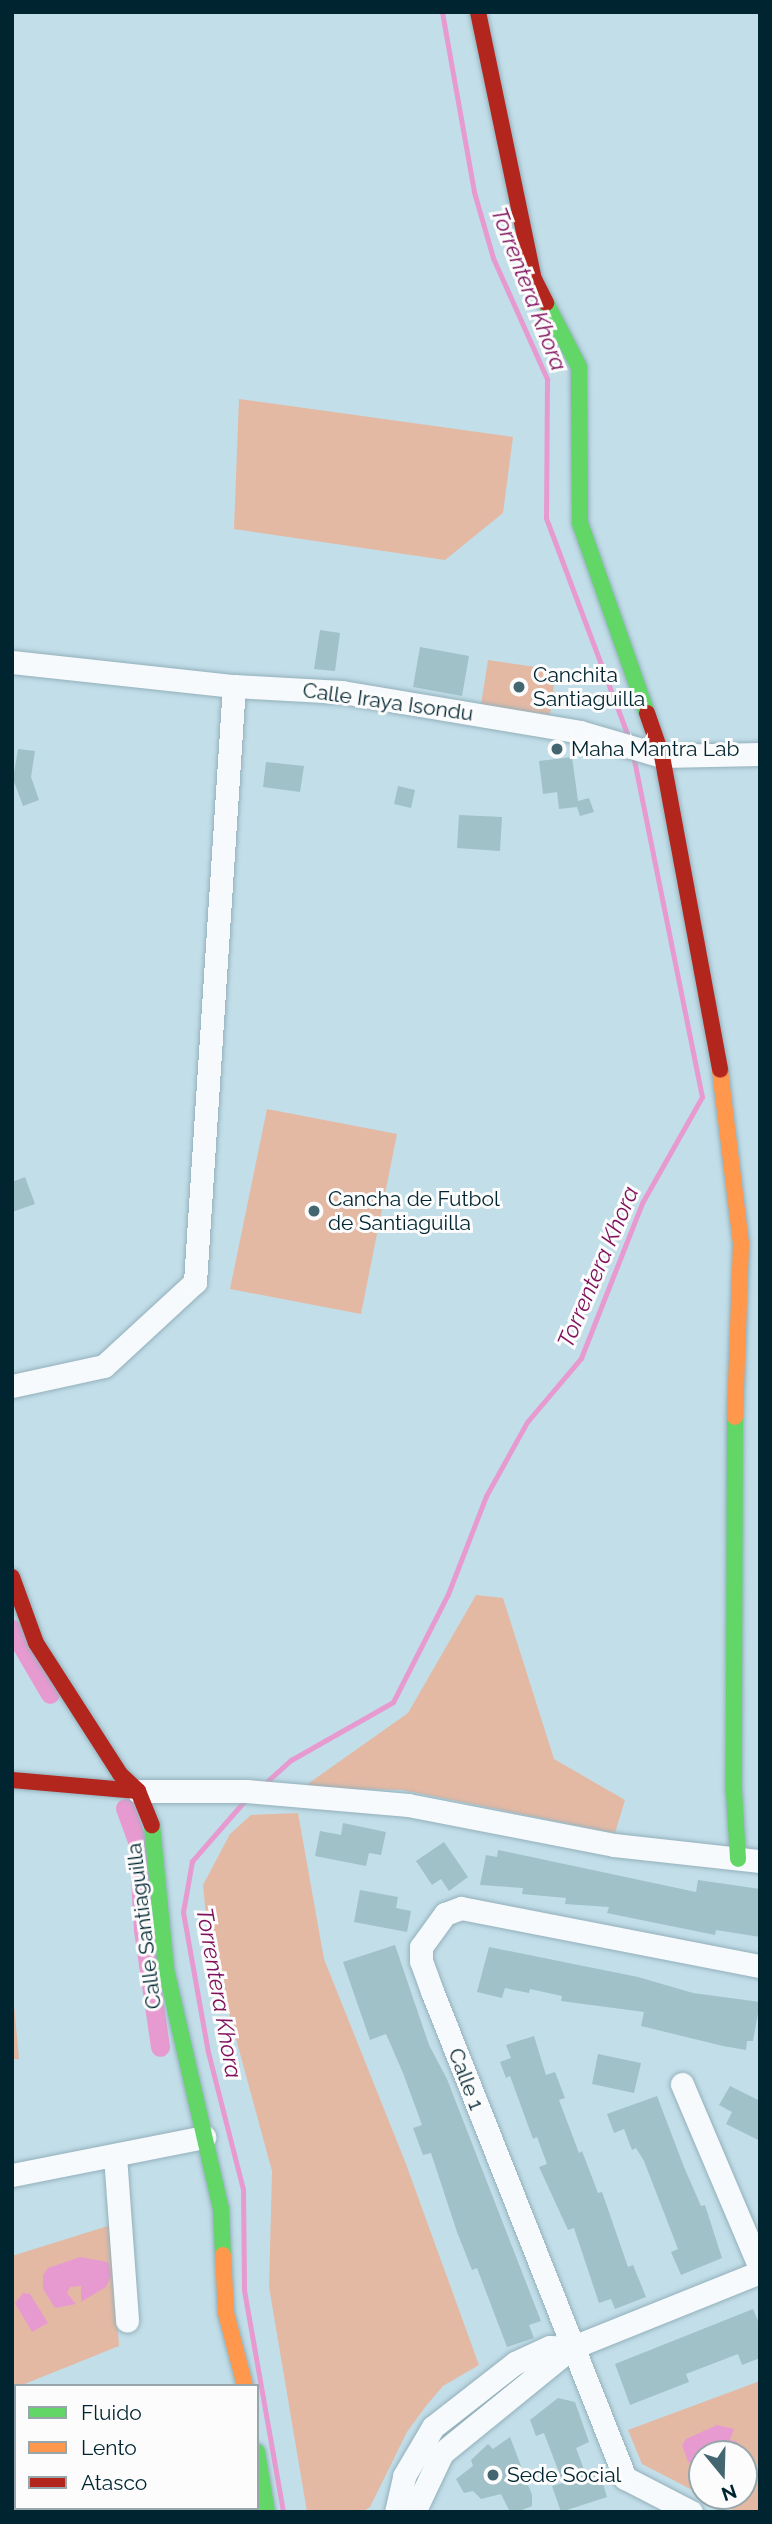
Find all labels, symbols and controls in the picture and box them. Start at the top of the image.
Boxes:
water label: Torrentera Khora [485,203,573,375]
place label: Canchita Santiaguilla [533,662,645,712]
street label: Calle Iraya Isondu [301,678,475,726]
marker: Canchita Santiaguilla [511,679,527,695]
place label: Maha Mantra Lab [571,736,740,762]
marker: Maha Mantra Lab [549,741,565,757]
water label: Torrentera Khora [552,1182,644,1352]
place label: Cancha de Futbol de Santiaguilla [328,1186,500,1236]
marker: Cancha de Futbol de Santiaguilla [306,1203,322,1219]
street label: Calle Santiaguilla [121,1841,167,2011]
water label: Torrentera Khora [190,1906,248,2080]
street label: Calle 1 [443,2045,489,2113]
legend [14,2384,259,2510]
text: Fluido [81,2400,142,2425]
text: Lento [81,2435,137,2460]
north arrow [688,2440,758,2510]
place label: Sede Social [507,2462,621,2488]
marker: Sede Social [485,2467,501,2483]
text: Atasco [81,2470,147,2495]
text: N [719,2480,740,2506]

